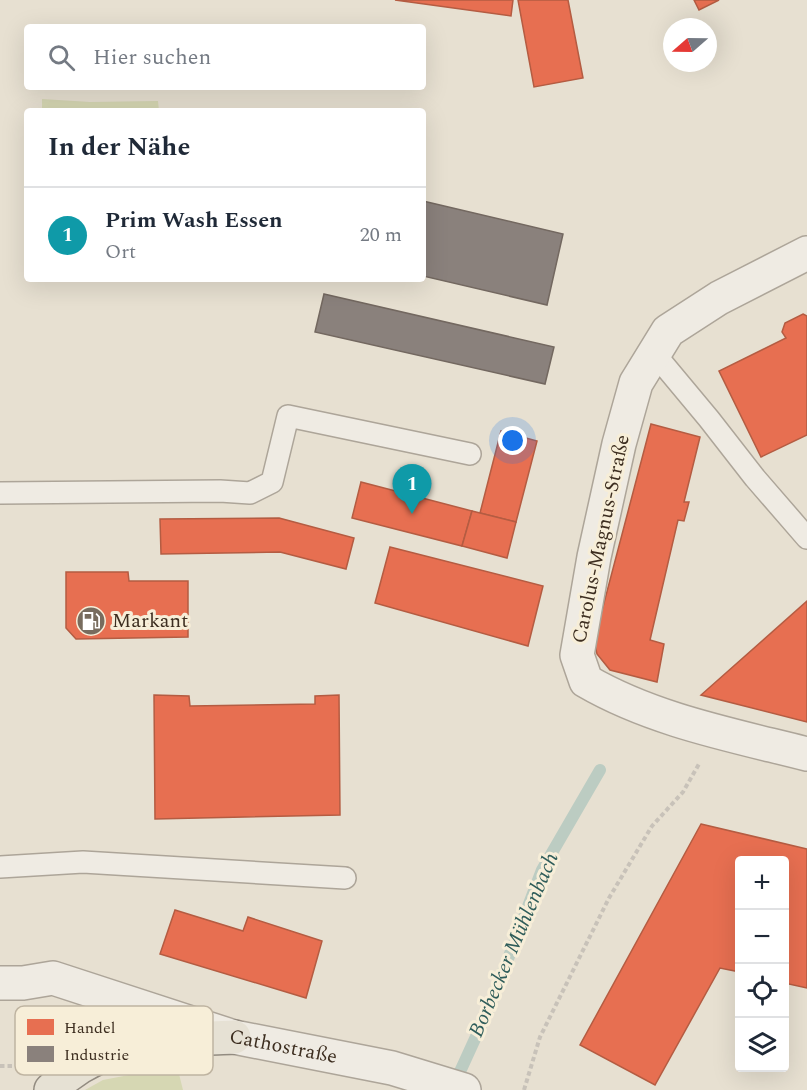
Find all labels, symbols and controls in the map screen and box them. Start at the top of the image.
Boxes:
north arrow [663,18,717,72]
search box [24,24,426,90]
icon: search [45,41,78,74]
text: Hier suchen [93,41,211,74]
text: In der Nähe [48,127,190,167]
text: Prim Wash Essen [105,204,283,237]
text: 1 [62,220,73,250]
text: 20 m [360,220,402,250]
text: Ort [105,237,136,267]
your location [498,426,527,455]
street label: Carolus-Magnus-Straße [564,432,638,646]
pin: 1 [392,464,432,514]
fuel station icon: Markant [75,605,107,637]
place label: Markant [112,606,188,636]
water label: Borbecker Mühlenbach [461,848,567,1042]
map controls [735,856,789,1072]
button: + [735,856,789,910]
button: − [735,910,789,964]
button: locate [735,964,789,1018]
legend [15,1006,213,1075]
text: Handel [64,1016,116,1040]
button: layers [735,1018,789,1072]
street label: Cathostraße [227,1021,340,1072]
text: Industrie [64,1043,129,1067]

